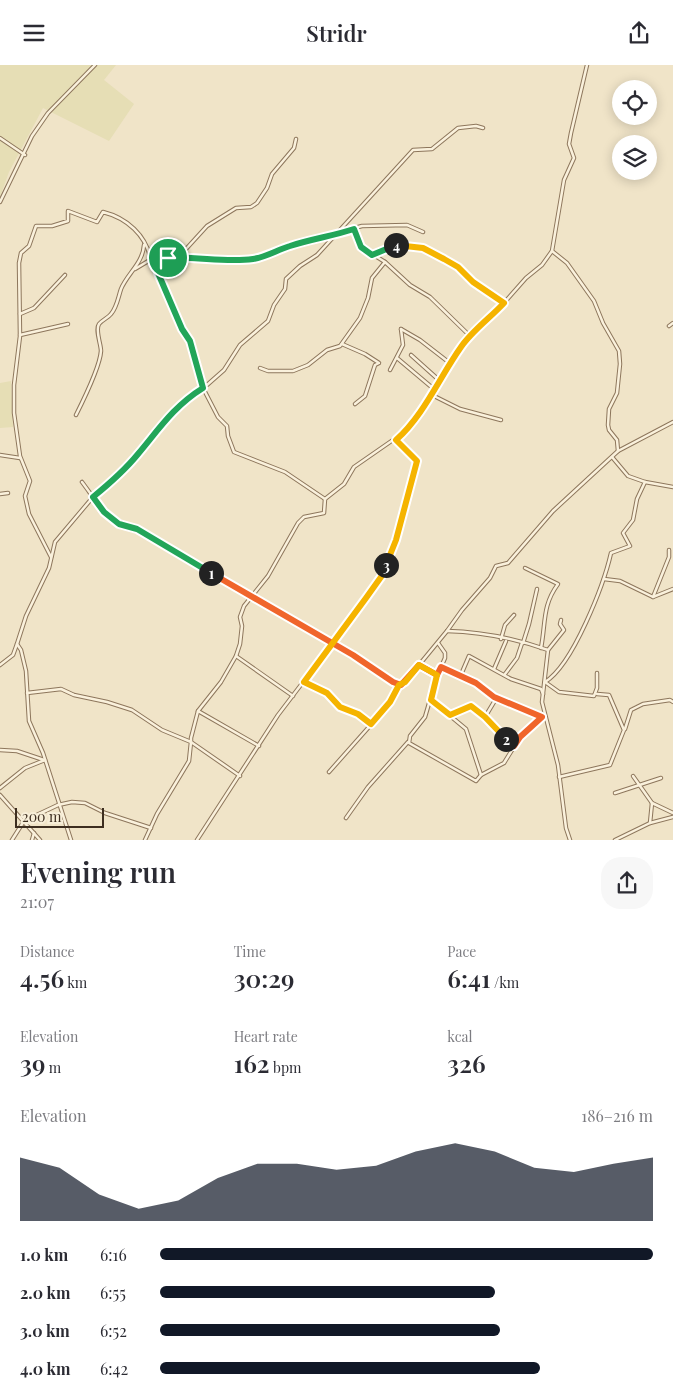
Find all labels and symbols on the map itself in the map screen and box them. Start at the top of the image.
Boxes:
pin: 4 [384,233,408,257]
pin [147,237,189,279]
pin: 3 [374,553,398,577]
pin: 1 [198,561,224,585]
pin: 2 [494,727,518,751]
scale bar [15,805,104,828]

